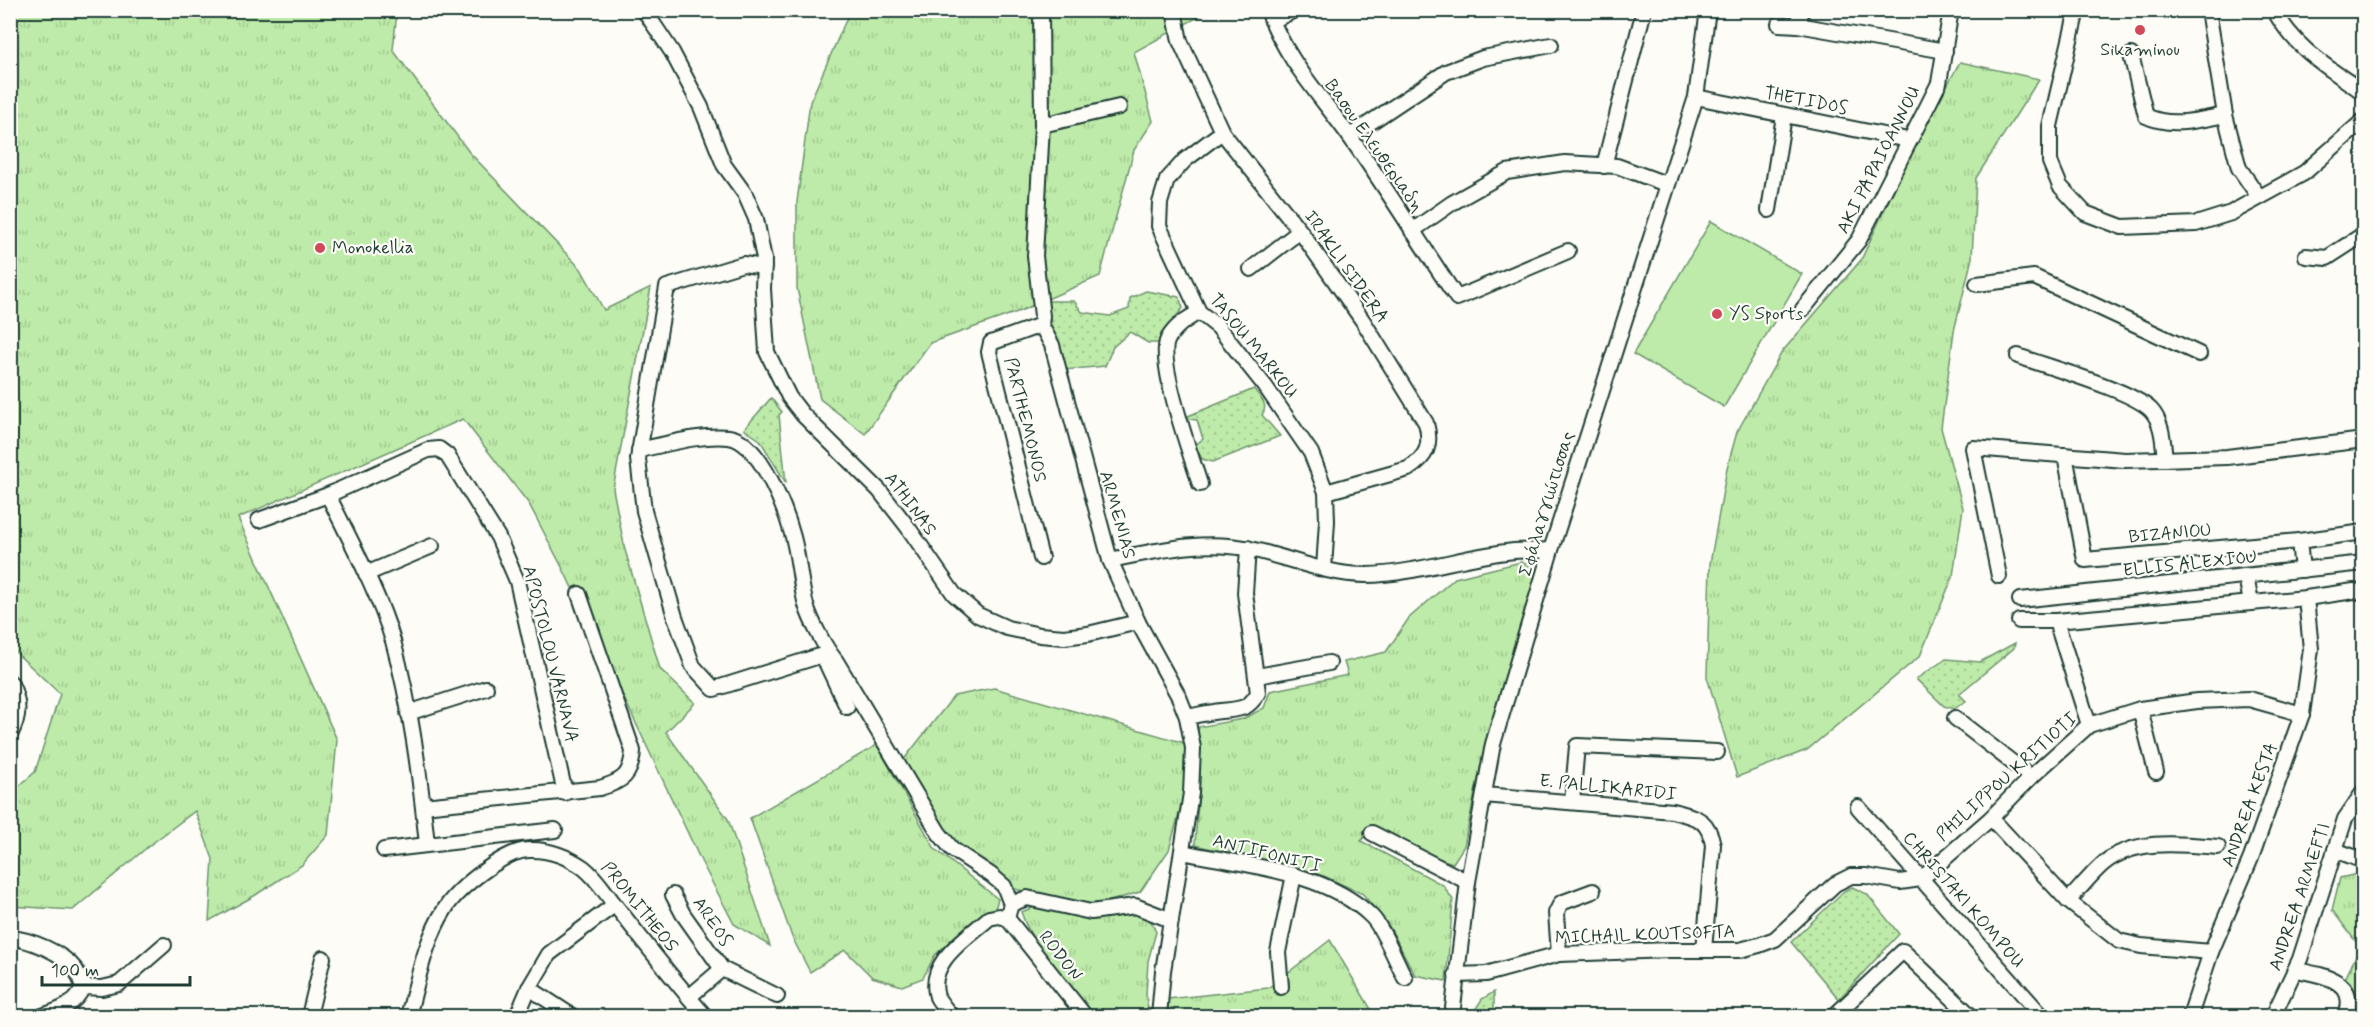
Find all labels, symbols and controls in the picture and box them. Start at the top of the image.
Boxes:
marker: Sikaminou [2133,23,2147,37]
place label: Sikaminou [2100,38,2180,62]
street label: Βασου Ελευθεριαδη [1319,75,1429,217]
street label: THETIDOS [1762,81,1850,121]
street label: AKI PAPAIOANNOU [1831,82,1927,238]
street label: IRAKLI SIDERA [1298,206,1394,328]
place label: Monokellia [332,236,414,260]
marker: Monokellia [313,241,327,255]
street label: TASOU MARKOU [1203,289,1303,403]
place label: YS Sports [1729,302,1803,326]
marker: YS Sports [1710,307,1724,321]
street label: PARTHEMONOS [998,355,1052,485]
street label: Σφάλαγγιώτισσας [1514,429,1580,579]
street label: ATHINAS [878,467,942,541]
street label: ARMENIAS [1093,468,1141,562]
street label: BIZANIOU [2128,518,2212,550]
street label: ELLIS ALEXIOU [2122,545,2258,583]
street label: APOSTOLOU VARNAVA [516,563,584,745]
street label: PHILIPPOU KRITIOTI [1931,707,2083,847]
street label: ANDREA KESTA [2216,740,2284,870]
street label: E. PALLIKARIDI [1538,769,1678,807]
street label: ANDREA ARMEFTI [2263,820,2337,974]
street label: CHRISTAKI KOMPOU [1897,827,2029,973]
street label: ANTIFONITI [1210,829,1324,879]
street label: PROMITHEOS [595,857,683,957]
street label: AREOS [687,892,737,952]
street label: MICHAIL KOUTSOFTA [1555,920,1735,950]
street label: RODON [1033,926,1087,986]
scale bar [42,949,190,987]
text: 100 m [51,959,99,983]

